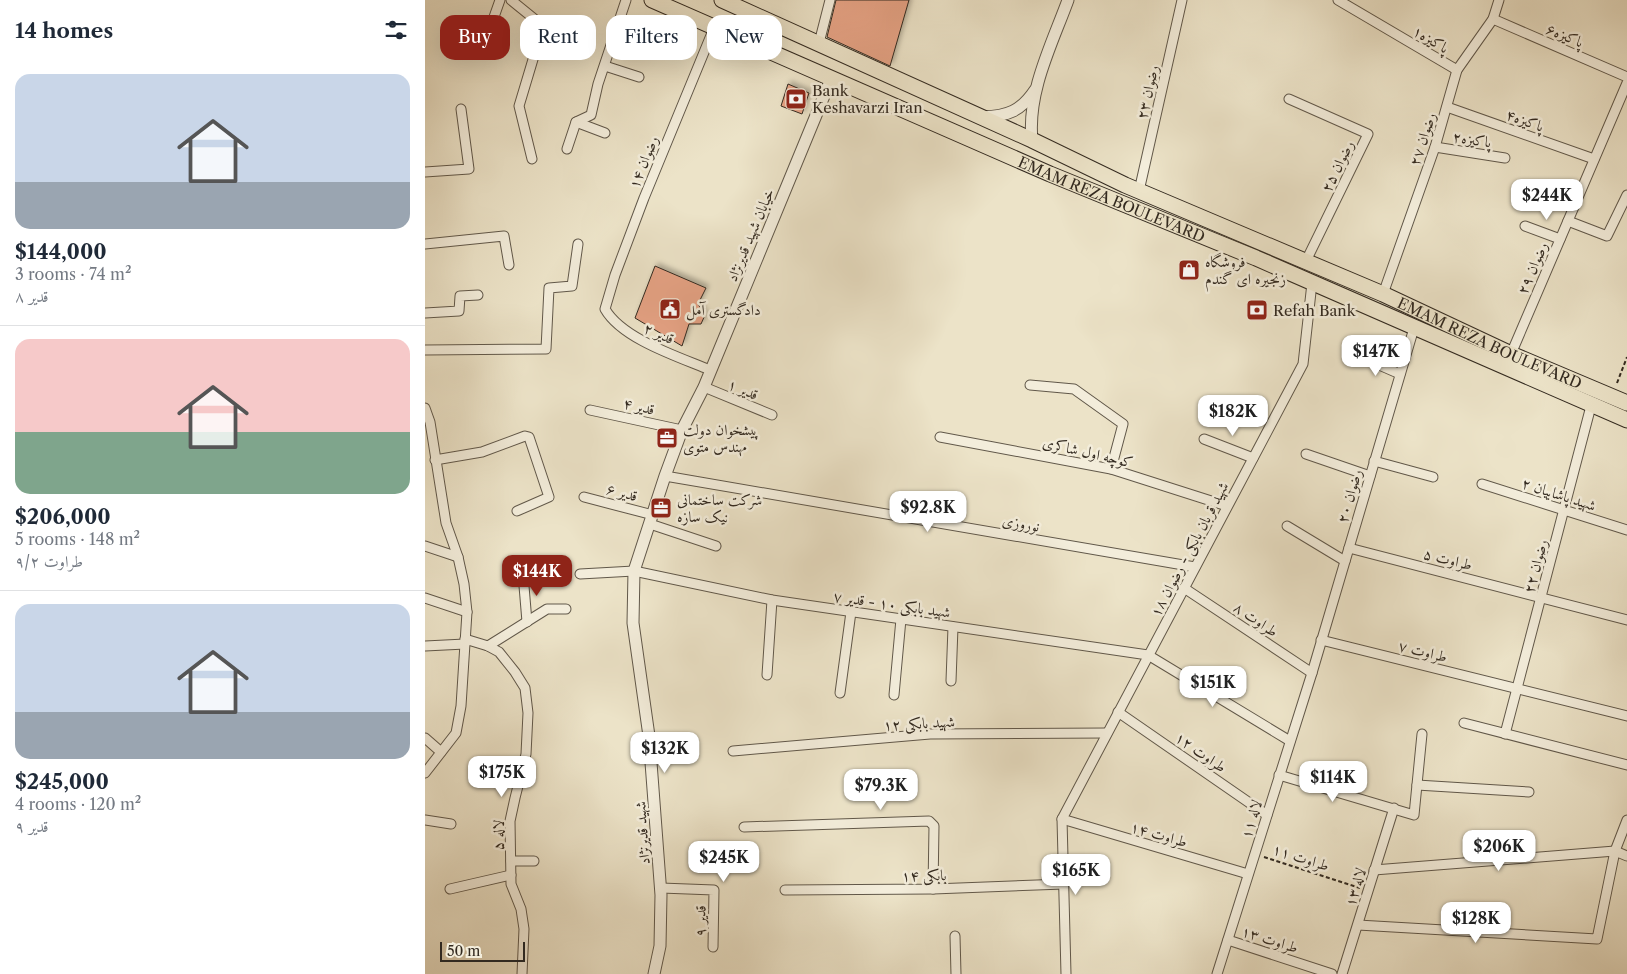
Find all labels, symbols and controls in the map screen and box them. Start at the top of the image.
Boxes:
chip: Buy [440,15,510,60]
chip: Rent [520,15,596,60]
chip: Filters [606,15,697,60]
chip: New [707,15,782,60]
icon: filters [382,16,410,44]
text: 14 homes [15,18,113,43]
street label: پاکیزه۶ [1543,19,1588,54]
street label: پاکیزه۱ [1408,21,1453,59]
street label: رضوان ۲۳ [1132,63,1162,121]
place label: Bank Keshavarzi Iran [812,81,923,117]
bank icon: Bank Keshavarzi Iran [784,87,808,111]
street label: پاکیزه۴ [1503,104,1548,138]
icon: home [168,106,258,196]
street label: رضوان ۲۷ [1404,110,1440,168]
street label: پاکیزه۲ [1451,127,1494,154]
street label: رضوان ۱۴ [624,133,662,191]
street label: رضوان ۲۵ [1316,137,1358,195]
street label: EMAM REZA BOULEVARD [1015,152,1208,246]
pin: $244K [1512,178,1582,221]
text: $244K [1522,185,1572,205]
street label: خيابان شهيد قديرنژاد [722,186,779,285]
text: $144,000 [15,239,107,264]
street label: رضوان ۲۹ [1513,239,1551,297]
place label: فروشگاه زنجیره ای گندم [1205,252,1286,292]
shop icon: فروشگاه زنجیره ای گندم [1177,258,1201,282]
text: 3 rooms · 74 m² [15,264,131,284]
text: قدیر ۸ [15,286,49,306]
street label: EMAM REZA BOULEVARD [1395,293,1585,392]
public building icon: دادگستری آمل [658,297,682,321]
bank icon: Refah Bank [1245,298,1269,322]
place label: دادگستری آمل [686,300,761,321]
place label: Refah Bank [1273,301,1357,320]
street label: قدیر ۲ [641,318,677,348]
pin: $147K [1341,334,1411,377]
text: $147K [1353,341,1399,361]
icon: home [168,372,258,462]
street label: قدیر ۱ [725,374,761,404]
street label: قدیر ۴ [622,393,656,419]
pin: $182K [1198,394,1268,437]
text: $182K [1209,401,1257,421]
place label: پیشخوان دولت مهندس متوی [683,420,759,457]
office icon: پیشخوان دولت مهندس متوی [655,426,679,450]
street label: کوچه اول شاکری [1040,432,1135,474]
street label: رضوان ۲۰ [1332,467,1366,525]
street label: شهید پاشاییان ۲ [1519,473,1598,517]
street label: شهید قربان بابکی - رضوان ۱۸ [1145,478,1234,621]
street label: قدیر ۶ [604,479,640,505]
place label: شرکت ساختمانی نیک سازه [677,490,762,526]
pin: $92.8K [887,490,969,533]
office icon: شرکت ساختمانی نیک سازه [649,496,673,520]
text: $92.8K [901,497,956,517]
text: $206,000 [15,504,111,529]
street label: نوروزی [1001,510,1041,536]
text: 5 rooms · 148 m² [15,529,140,549]
street label: رضوان ۲۲ [1519,537,1551,595]
street label: طراوت ۵ [1421,544,1474,575]
text: طراوت ۹/۲ [15,551,83,571]
pin: $144K [502,554,572,597]
text: $144K [513,561,561,581]
street label: شهید بابکی ۱۰ - قدیر ۷ [832,586,952,624]
street label: طراوت ۸ [1230,597,1282,642]
street label: طراوت ۷ [1396,636,1449,667]
icon: home [168,637,258,727]
pin: $151K [1178,666,1248,708]
text: $151K [1191,672,1235,692]
street label: شهید بابکی ۱۲ [883,712,955,736]
street label: طراوت ۱۲ [1171,727,1230,777]
pin: $132K [630,732,700,774]
text: $132K [641,738,689,758]
pin: $175K [467,756,537,798]
pin: $114K [1298,760,1368,803]
text: $175K [479,762,525,782]
text: $114K [1310,767,1356,787]
pin: $79.3K [840,768,922,811]
text: $245,000 [15,769,109,794]
text: $79.3K [855,775,907,795]
text: 4 rooms · 120 m² [15,794,141,814]
street label: لاله ۱۱ [1236,797,1266,841]
street label: شهید قدیرنژاد [630,801,655,865]
text: قدیر ۹ [15,816,49,836]
street label: طراوت ۱۴ [1128,817,1190,852]
street label: لاله ۵ [488,820,508,850]
pin: $206K [1464,830,1534,872]
text: $206K [1474,836,1524,856]
street label: طراوت ۱۱ [1270,839,1332,876]
pin: $245K [689,840,759,883]
text: $245K [699,847,749,867]
pin: $165K [1041,854,1111,896]
text: $165K [1052,860,1100,880]
street label: بابکی ۱۴ [901,865,947,887]
street label: لاله ۱۳ [1340,865,1370,909]
pin: $128K [1441,902,1511,944]
street label: قدیر ۹ [690,905,710,937]
text: $128K [1452,908,1500,928]
street label: طراوت ۱۳ [1239,921,1301,958]
scale bar [440,939,525,962]
text: 50 m [447,942,480,960]

